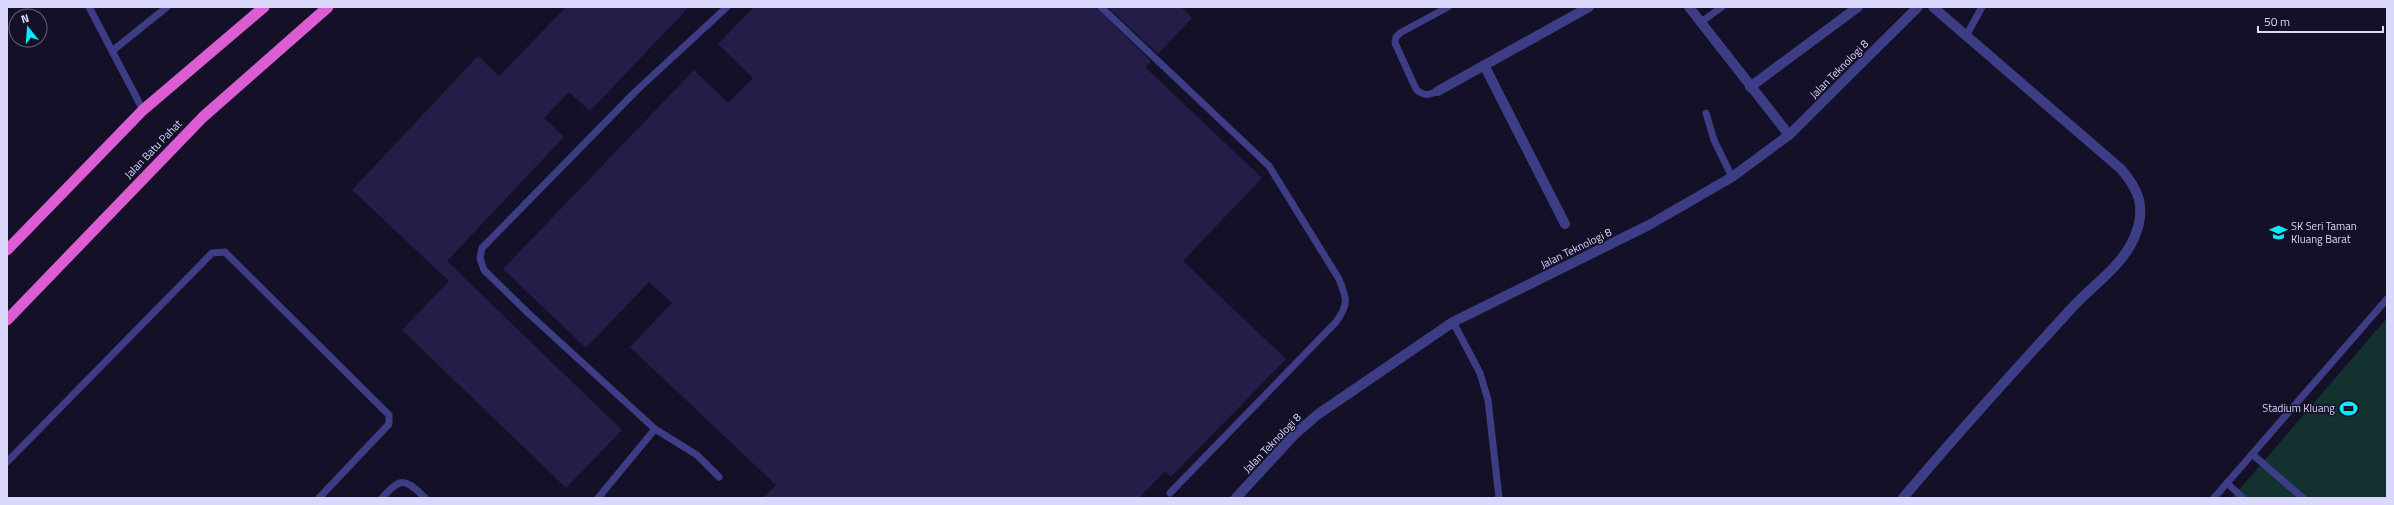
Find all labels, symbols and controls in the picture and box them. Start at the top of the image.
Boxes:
north arrow [8,8,48,48]
scale bar [2258,8,2383,34]
text: N [19,10,31,27]
text: 50 m [2264,12,2290,31]
street label: Jalan Teknologi 8 [1806,36,1872,102]
street label: Jalan Batu Pahat [121,116,185,182]
place label: SK Seri Taman Kluang Barat [2291,218,2357,247]
school or university icon: SK Seri Taman Kluang Barat [2268,222,2288,242]
street label: Jalan Teknologi 8 [1538,224,1614,272]
sports icon: Stadium Kluang [2338,398,2358,418]
place label: Stadium Kluang [2262,400,2335,416]
street label: Jalan Teknologi 8 [1239,410,1305,476]

